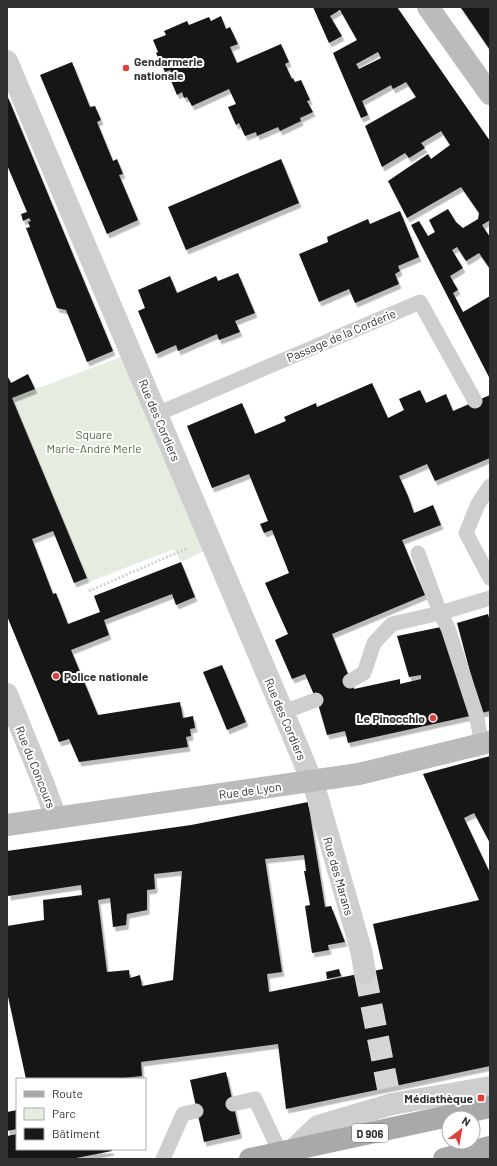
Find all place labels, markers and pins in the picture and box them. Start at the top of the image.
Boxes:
place label: Gendarmerie nationale [134,54,203,82]
marker: Gendarmerie nationale [121,63,131,73]
place label: Police nationale [64,669,149,683]
marker: Police nationale [51,671,61,681]
place label: Le Pinocchio [357,711,425,725]
marker: Le Pinocchio [428,713,438,723]
place label: Médiathèque [404,1091,473,1105]
marker: Médiathèque [476,1093,486,1103]

